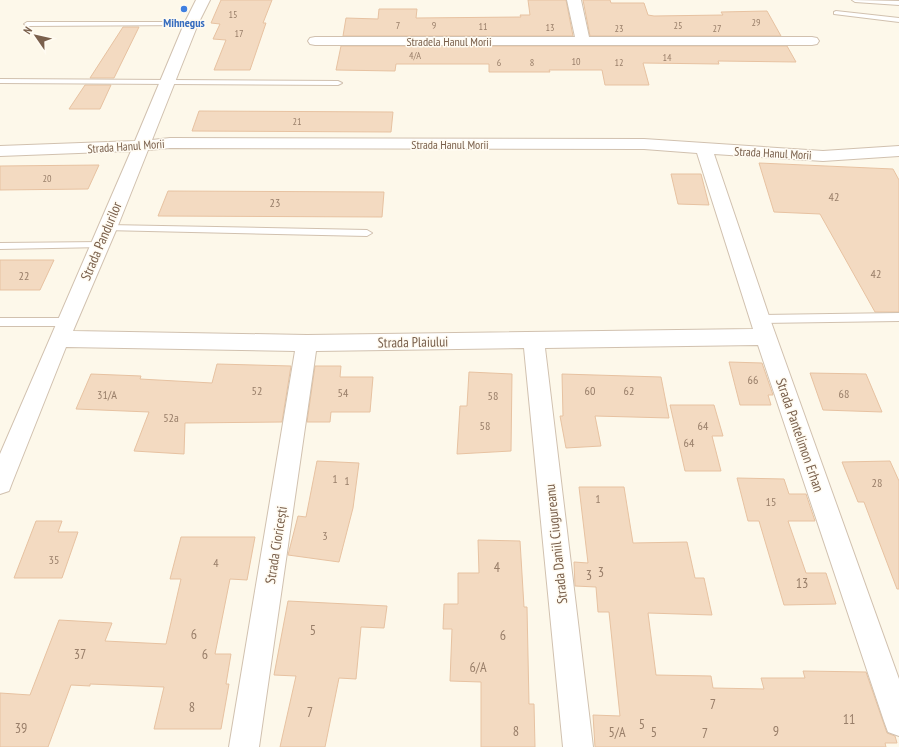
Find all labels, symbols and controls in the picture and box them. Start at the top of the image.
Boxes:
marker: Mihnegus [179,4,189,14]
house number: 15 [229,8,238,21]
place label: Mihnegus [163,15,205,30]
north arrow [16,16,56,56]
house number: 29 [752,16,761,29]
house number: 7 [396,19,400,32]
house number: 9 [432,19,436,32]
house number: 25 [674,19,683,32]
house number: 11 [479,20,488,33]
house number: 13 [546,21,555,34]
house number: 23 [615,22,624,35]
house number: 27 [713,22,722,35]
text: N [20,24,35,37]
house number: 17 [235,27,244,40]
street label: Stradela Hanul Morii [406,34,492,49]
house number: 4/A [409,49,421,62]
house number: 14 [663,51,672,64]
house number: 10 [572,55,581,68]
house number: 6 [497,56,502,69]
house number: 8 [530,56,534,69]
house number: 12 [615,56,624,69]
house number: 21 [293,115,302,128]
street label: Strada Hanul Morii [87,136,165,156]
street label: Strada Hanul Morii [411,137,489,152]
street label: Strada Hanul Morii [734,143,812,163]
house number: 20 [43,172,52,185]
house number: 42 [829,189,839,204]
house number: 23 [270,195,280,210]
street label: Strada Pandurilor [76,199,126,283]
house number: 42 [871,266,881,281]
house number: 22 [19,268,29,283]
street label: Strada Plaiului [378,332,448,352]
house number: 66 [748,372,758,387]
street label: Strada Pantelimon Erhan [772,376,828,494]
house number: 52 [252,383,262,398]
house number: 60 [585,383,595,398]
house number: 62 [624,383,634,398]
house number: 54 [338,385,349,400]
house number: 68 [839,386,849,401]
house number: 31/A [97,387,117,402]
house number: 58 [488,388,498,403]
house number: 52a [163,410,179,425]
house number: 58 [480,418,490,433]
house number: 64 [698,418,709,433]
house number: 64 [684,435,695,450]
house number: 1 [332,471,338,486]
house number: 1 [344,473,350,488]
house number: 28 [872,475,882,490]
street label: Strada Daniil Ciugureanu [541,483,571,605]
house number: 1 [595,491,601,506]
house number: 15 [766,494,776,509]
street label: Strada Cioricești [261,505,291,585]
house number: 3 [322,528,328,543]
house number: 35 [49,552,59,567]
house number: 4 [213,555,219,570]
house number: 4 [494,558,501,576]
house number: 3 [598,563,604,581]
house number: 3 [586,566,592,584]
house number: 13 [796,574,808,592]
house number: 5 [310,621,316,639]
house number: 6 [191,625,197,643]
house number: 6 [500,626,506,644]
house number: 37 [74,645,86,663]
house number: 6 [202,645,208,663]
house number: 6/A [469,658,487,676]
house number: 7 [710,695,716,713]
house number: 8 [189,698,195,716]
house number: 7 [307,703,313,721]
house number: 11 [843,710,855,728]
house number: 5 [639,715,645,733]
house number: 39 [15,719,27,737]
house number: 8 [513,722,519,740]
house number: 9 [773,722,779,740]
house number: 5/A [608,723,626,741]
house number: 5 [651,723,657,741]
house number: 7 [702,724,708,742]

